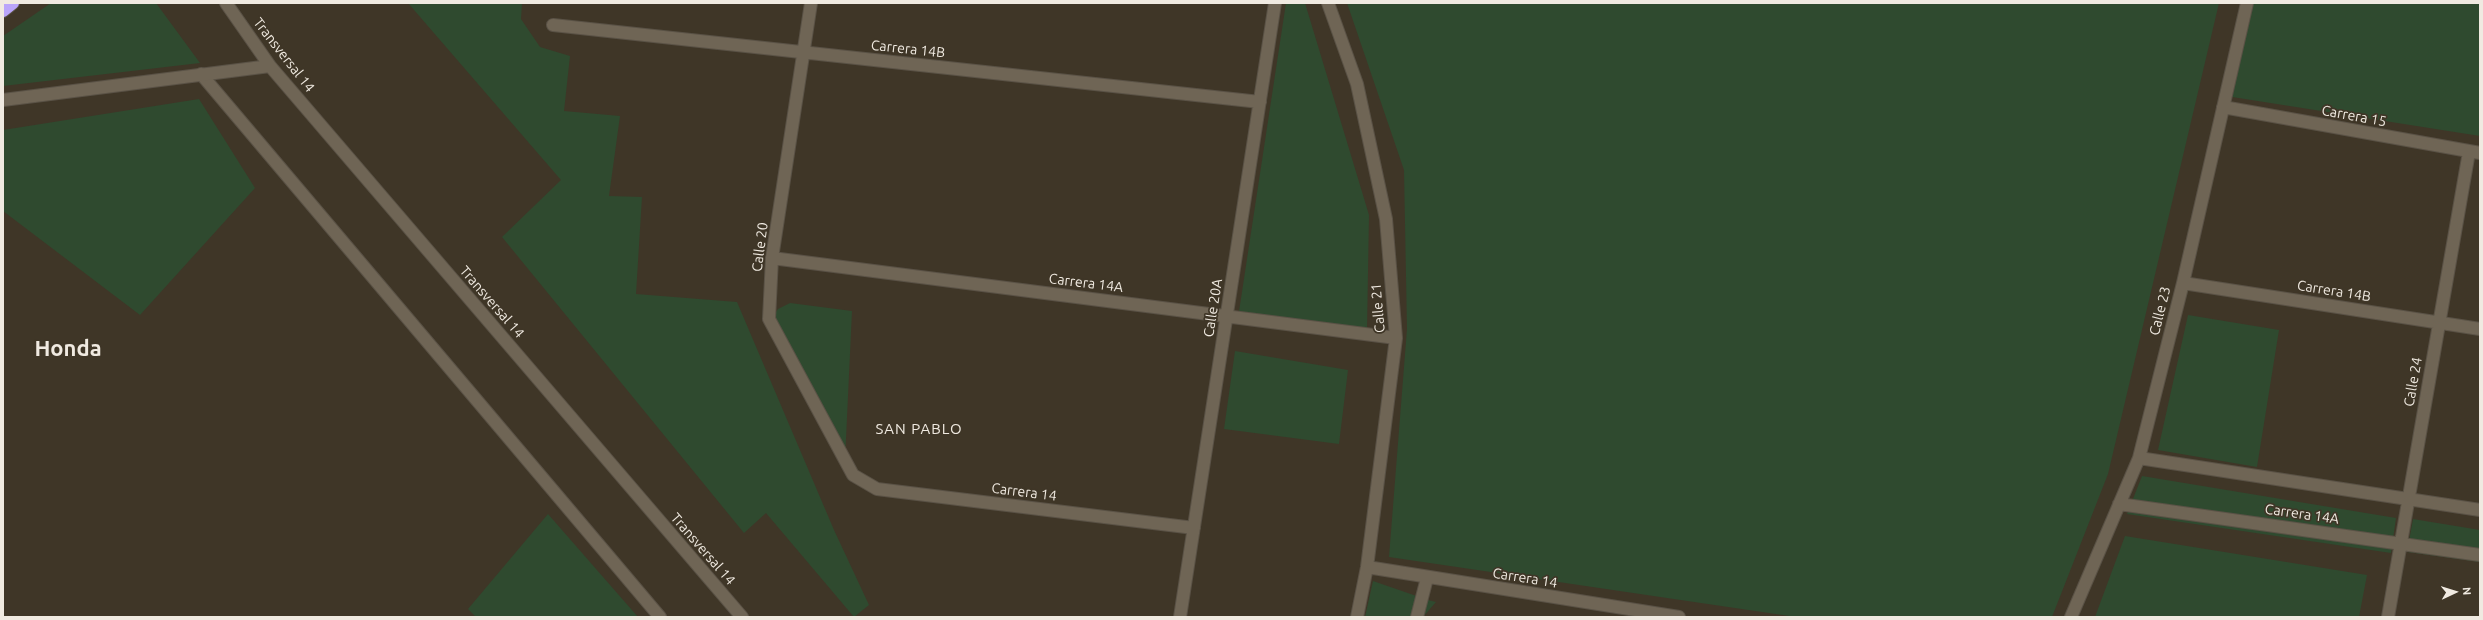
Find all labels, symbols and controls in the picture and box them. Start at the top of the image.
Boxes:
street label: Transversal 14 [250,15,318,95]
street label: Carrera 14B [870,37,946,61]
street label: Carrera 15 [2320,102,2388,130]
street label: Calle 20 [749,221,771,273]
street label: Transversal 14 [456,263,528,341]
street label: Carrera 14A [1048,270,1124,296]
street label: Carrera 14B [2296,277,2372,305]
street label: Calle 20A [1200,278,1226,338]
street label: Calle 21 [1367,282,1389,334]
street label: Calle 23 [2146,285,2174,337]
district label: Honda [34,336,102,362]
street label: Calle 24 [2400,356,2426,408]
district label: SAN PABLO [875,420,963,438]
street label: Carrera 14 [990,480,1058,504]
street label: Carrera 14A [2264,500,2340,528]
street label: Transversal 14 [667,510,739,588]
street label: Carrera 14 [1491,565,1559,591]
north arrow [2435,572,2475,612]
text: N [2461,587,2473,596]

